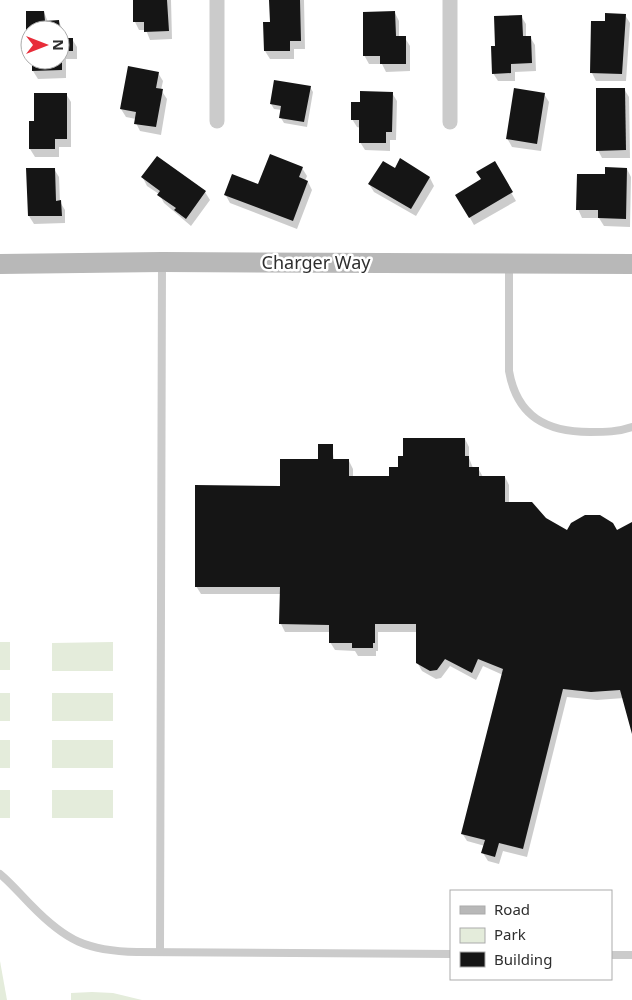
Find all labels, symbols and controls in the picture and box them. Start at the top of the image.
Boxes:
north arrow [20,20,70,70]
text: N [49,39,68,51]
street label: Charger Way [262,250,371,274]
legend [450,890,612,980]
text: Road [494,899,530,919]
text: Park [494,924,526,944]
text: Building [494,949,552,969]

